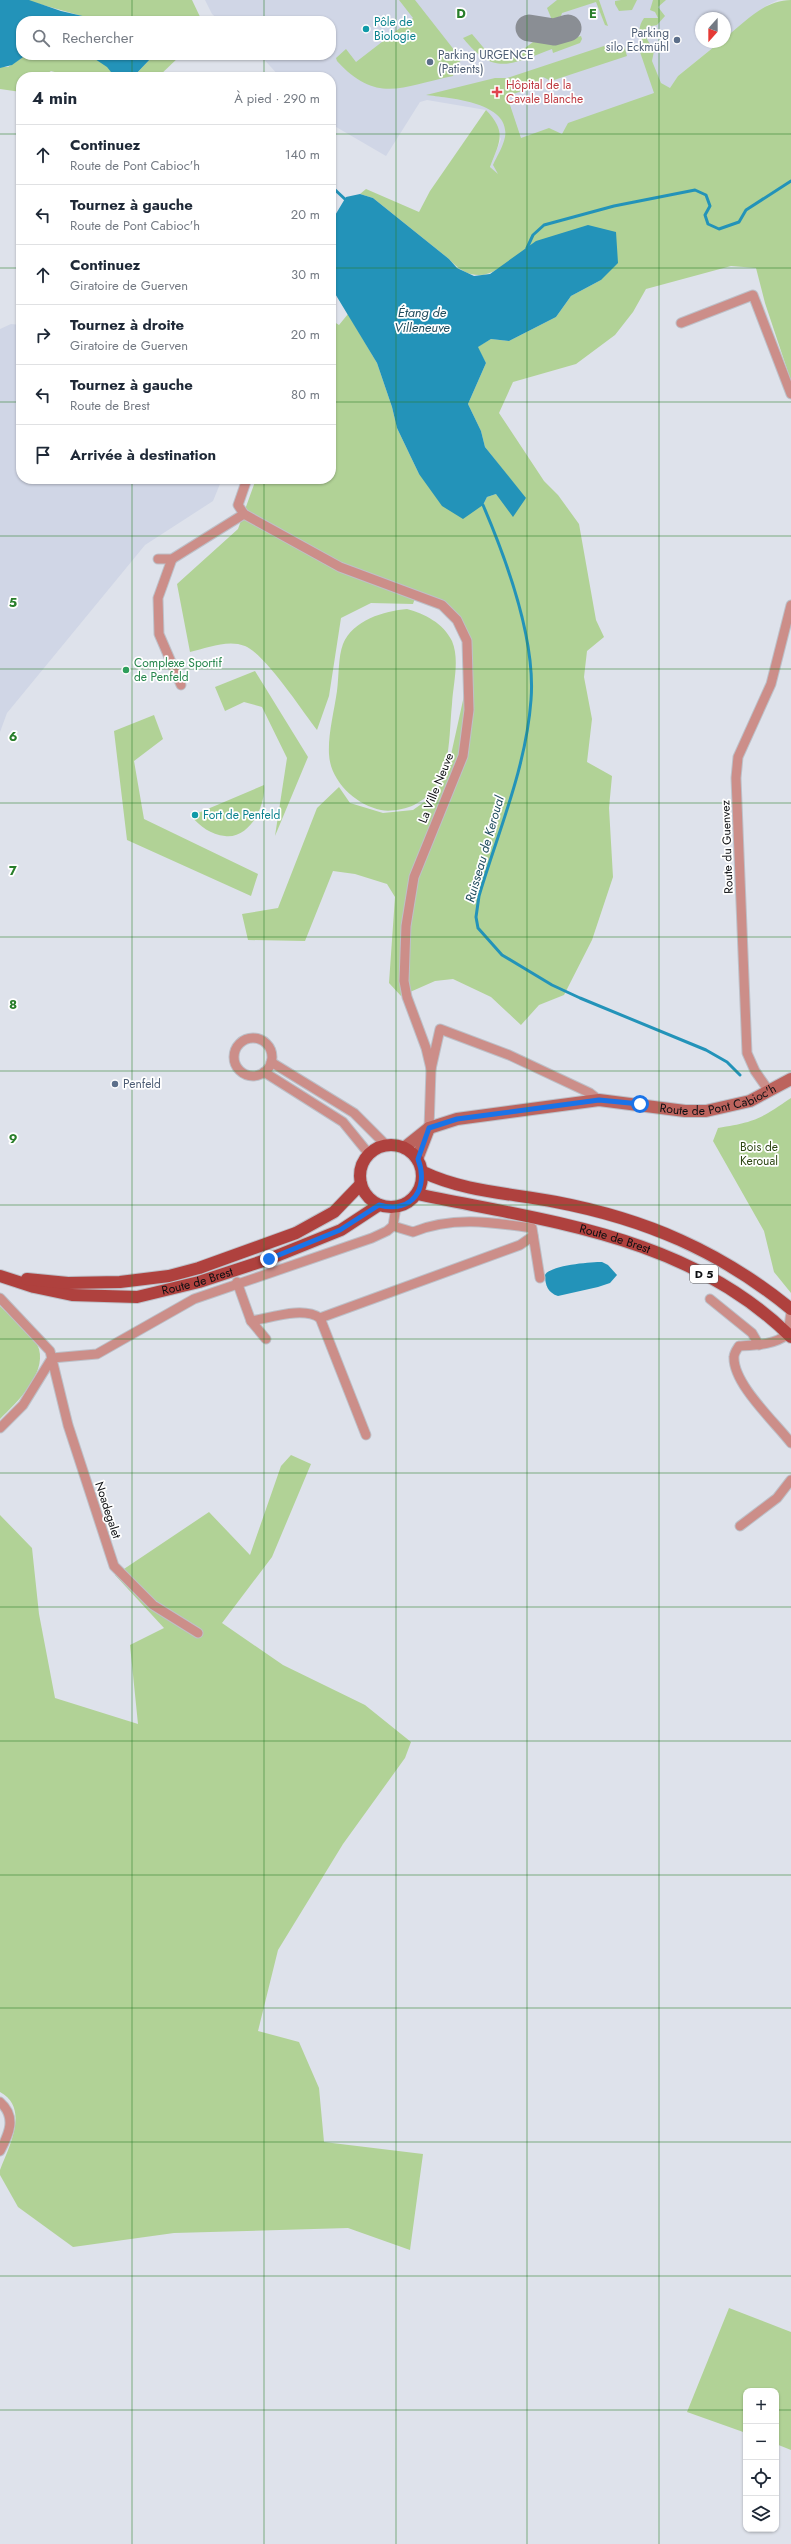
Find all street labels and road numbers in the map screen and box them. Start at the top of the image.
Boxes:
street label: La Ville Neuve [414,750,458,826]
street label: Route du Guenvez [716,799,738,894]
street label: Route de Pont Cabioc'h [659,1080,779,1120]
street label: Route de Brest [577,1219,653,1258]
street label: Route de Brest [160,1262,236,1300]
road number: D 5 [690,1265,718,1283]
street label: Noadegalet [90,1479,126,1541]

